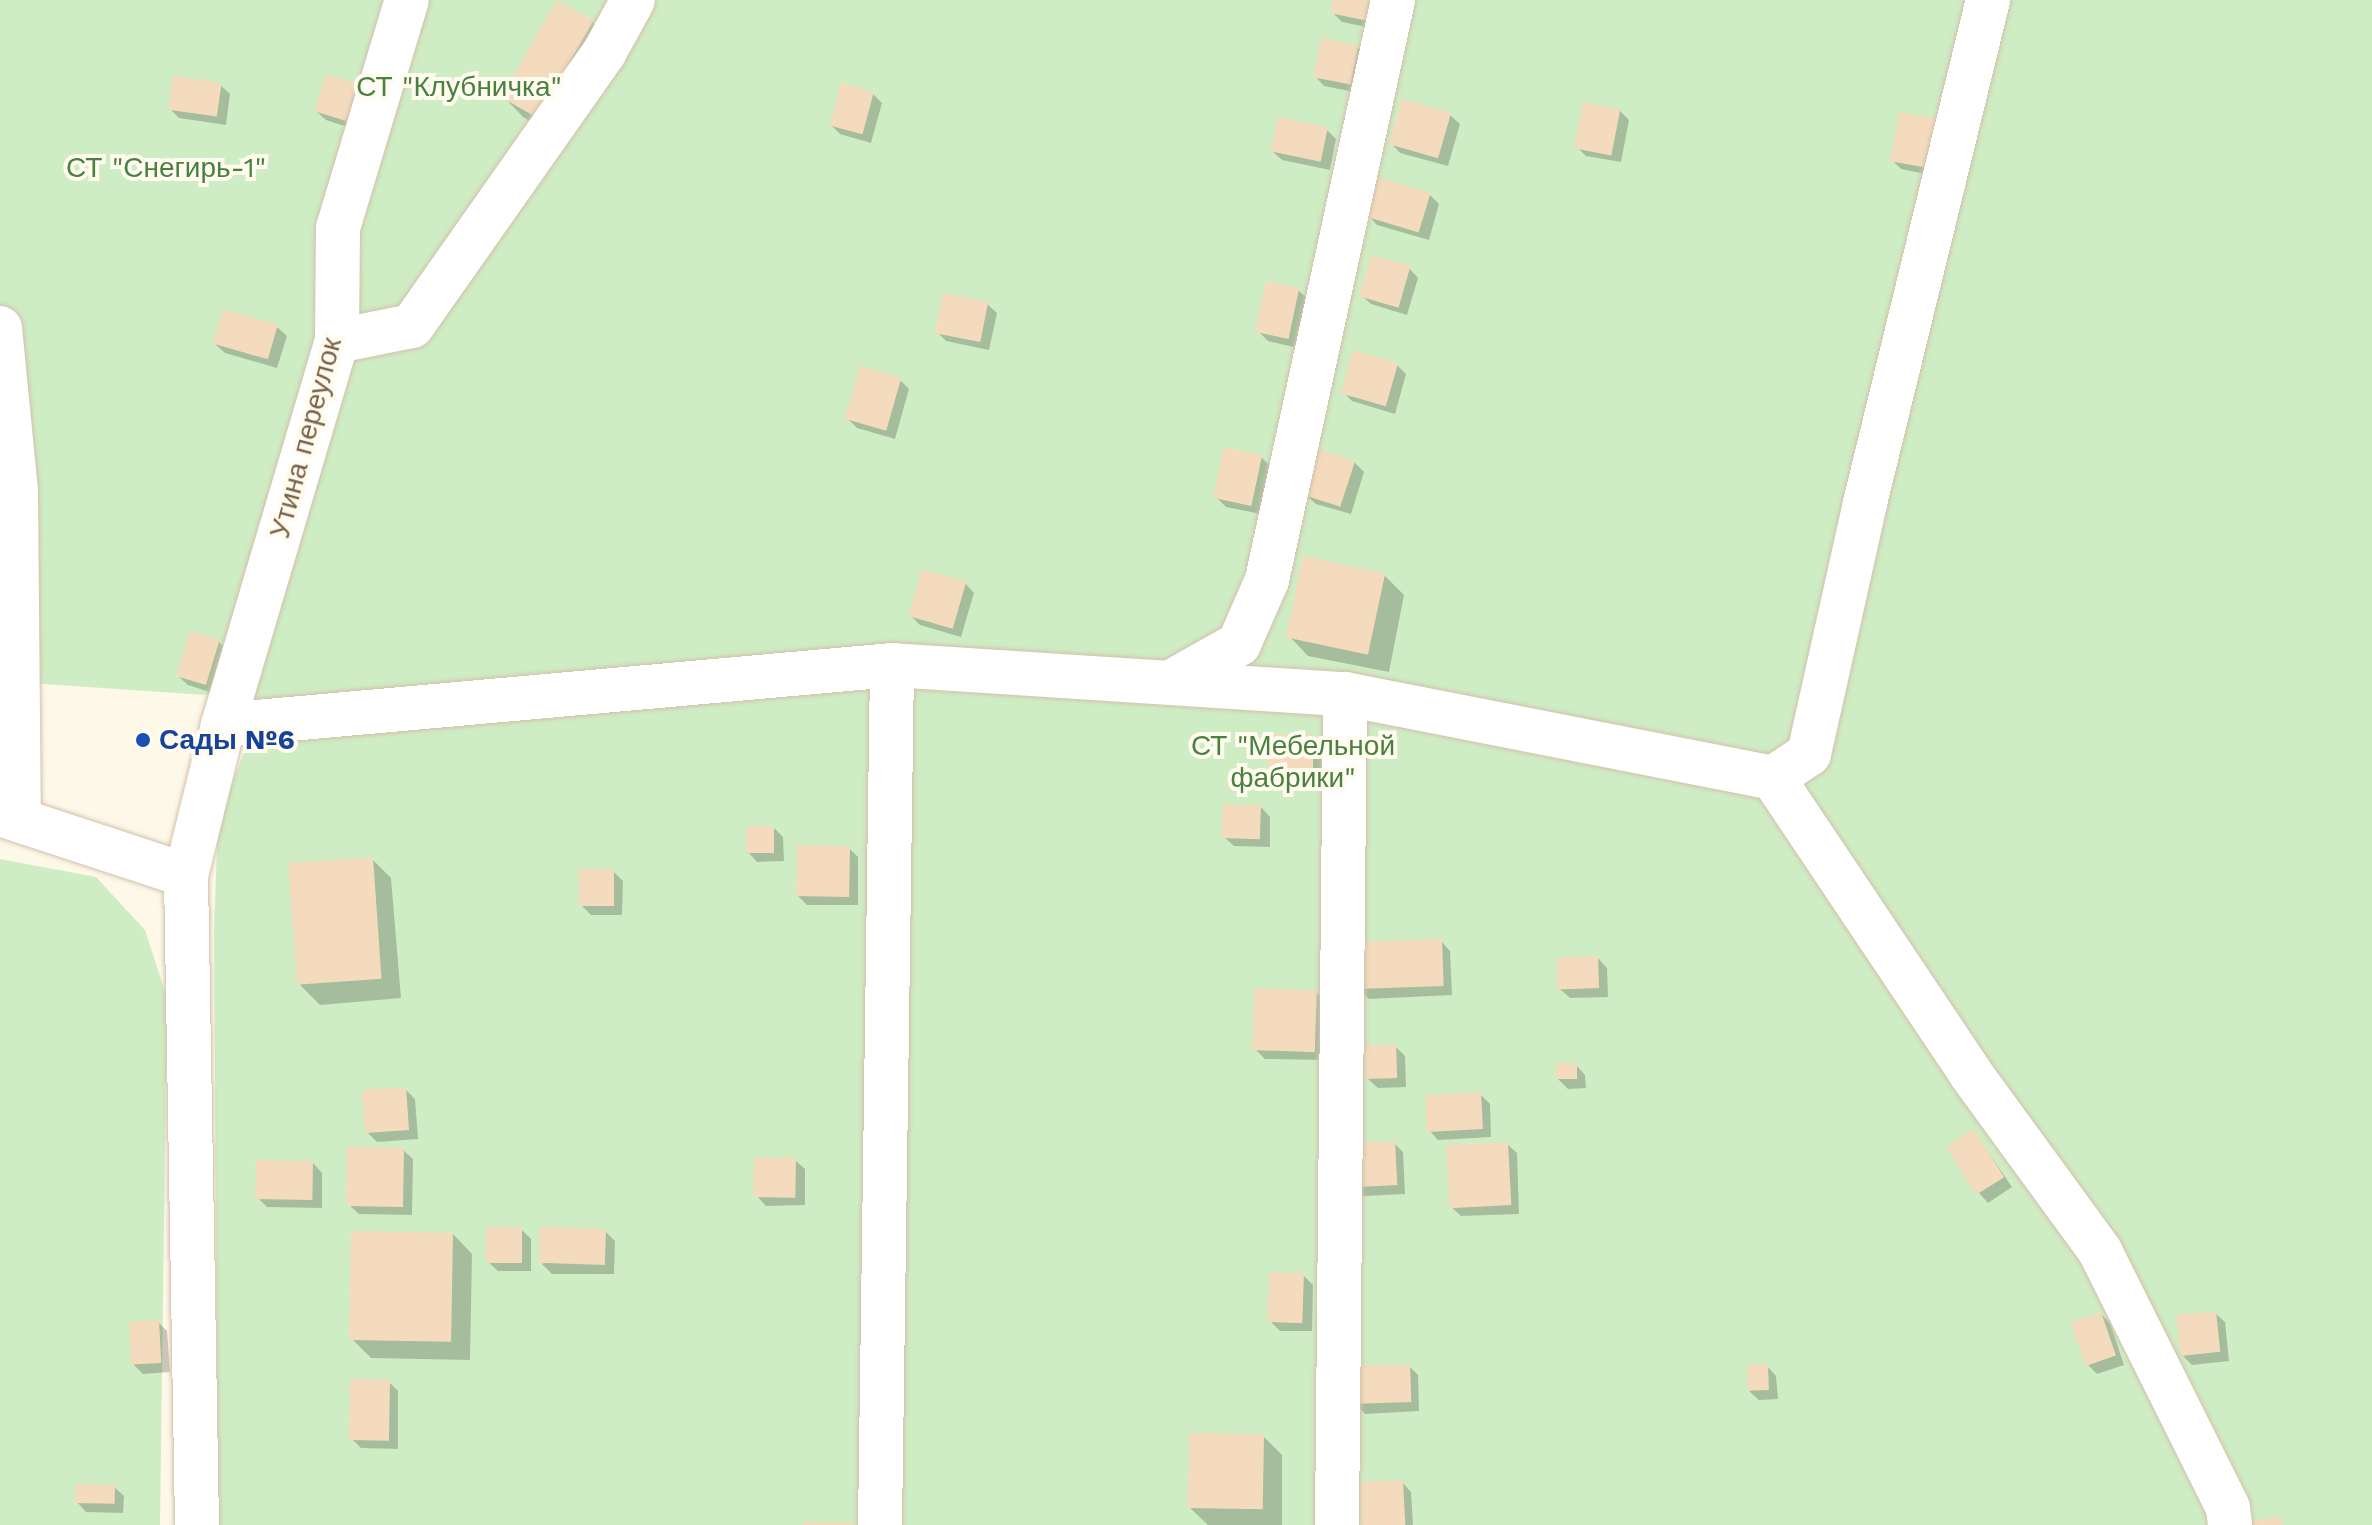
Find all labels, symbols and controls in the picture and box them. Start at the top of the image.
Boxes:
park label: СТ "Клубничка" [356,70,562,104]
park label: СТ "Снегирь-1" [66,151,266,185]
street label: Утина переулок [263,334,349,542]
place label: Сады №6 [159,723,295,757]
park label: СТ "Мебельной фабрики" [1191,729,1395,795]
marker: Сады №6 [134,731,152,749]

